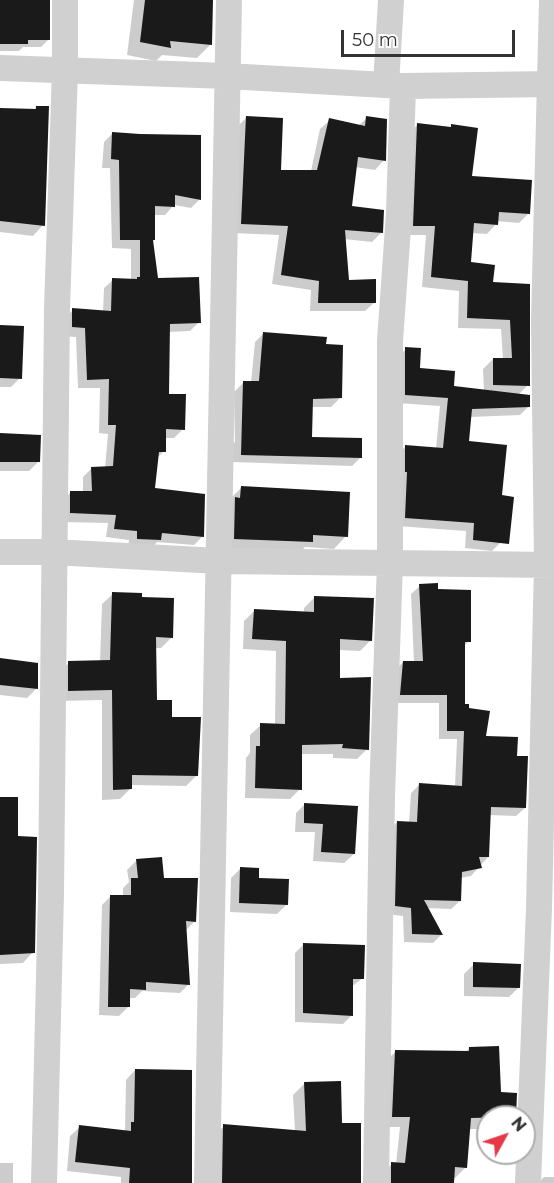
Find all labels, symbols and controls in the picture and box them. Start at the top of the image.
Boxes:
scale bar [344,18,518,56]
text: 50 m [352,29,398,51]
north arrow [476,1105,536,1165]
text: N [507,1113,530,1135]

